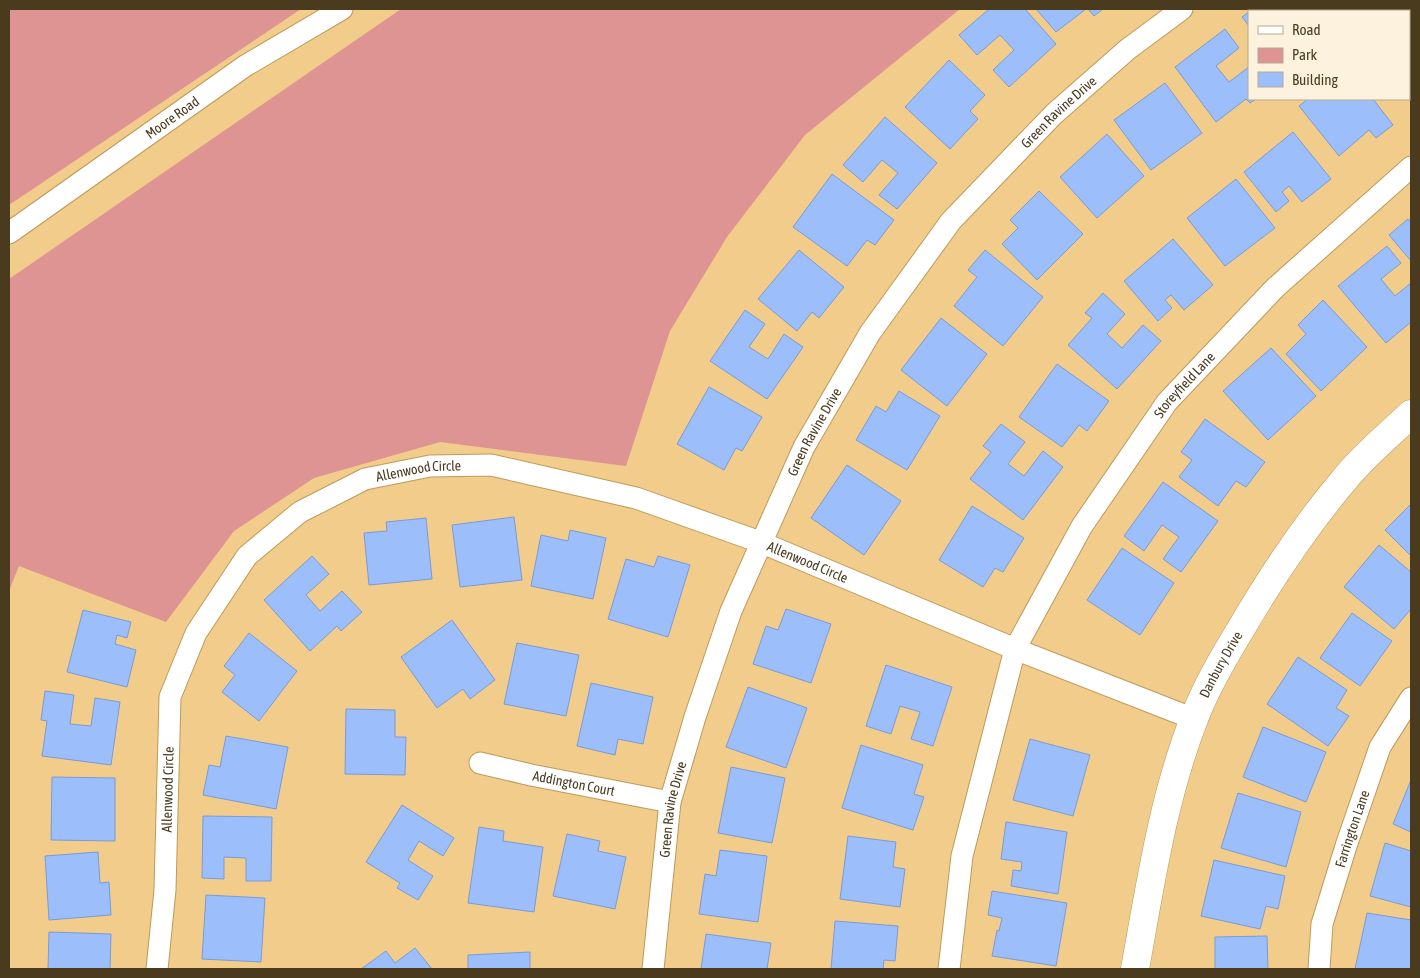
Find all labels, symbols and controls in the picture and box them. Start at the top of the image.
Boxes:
legend [1248,10,1410,100]
text: Road [1292,21,1321,38]
text: Park [1292,46,1317,63]
text: Building [1292,71,1338,88]
street label: Green Ravine Drive [1018,73,1099,151]
street label: Moore Road [142,93,202,142]
street label: Storeyfield Lane [1151,349,1218,421]
street label: Green Ravine Drive [784,385,844,478]
street label: Allenwood Circle [374,457,461,485]
street label: Allenwood Circle [765,538,851,586]
street label: Danbury Drive [1196,628,1246,700]
street label: Allenwood Circle [158,746,177,833]
street label: Green Ravine Drive [656,759,690,858]
street label: Addington Court [531,768,616,799]
street label: Farrington Lane [1332,788,1373,869]

